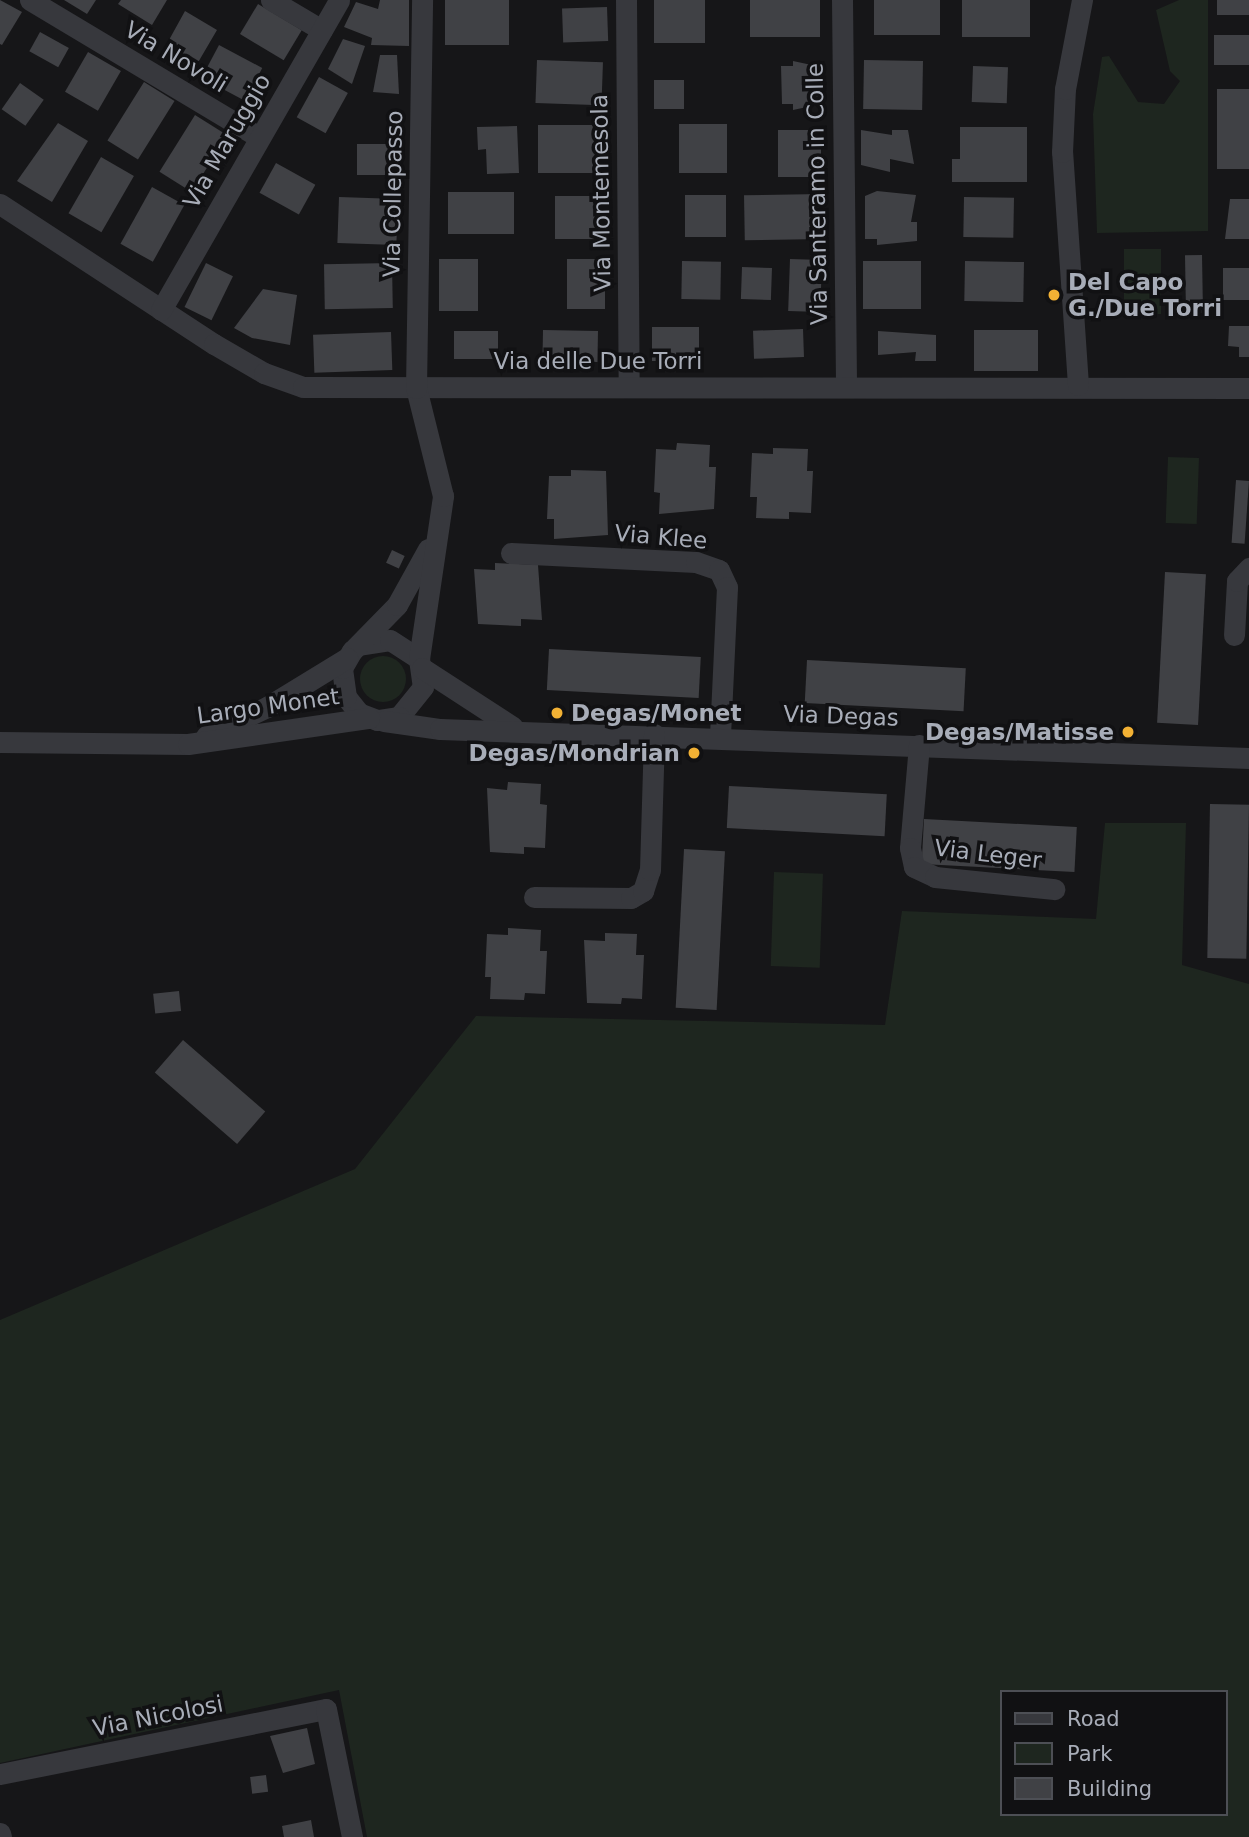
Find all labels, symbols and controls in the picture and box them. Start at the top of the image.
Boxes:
street label: Via Novoli [120,16,232,98]
street label: Via Santeramo in Colle [801,63,833,325]
street label: Via Maruggio [177,69,277,213]
street label: Via Montemesola [585,94,617,292]
street label: Via Collepasso [378,110,408,278]
place label: Del Capo G./Due Torri [1068,268,1222,322]
marker: Del Capo G./Due Torri [1046,287,1062,303]
street label: Via delle Due Torri [494,347,702,375]
street label: Via Klee [614,519,708,555]
street label: Largo Monet [195,682,341,730]
place label: Degas/Monet [571,699,741,727]
street label: Via Degas [783,700,899,732]
marker: Degas/Monet [549,705,565,721]
place label: Degas/Matisse [925,718,1114,746]
marker: Degas/Matisse [1120,724,1136,740]
place label: Degas/Mondrian [469,739,680,767]
marker: Degas/Mondrian [686,745,702,761]
street label: Via Leger [933,834,1043,874]
street label: Via Nicolosi [90,1690,226,1742]
legend [1000,1690,1228,1816]
text: Road [1067,1707,1120,1731]
text: Park [1067,1742,1112,1766]
text: Building [1067,1777,1152,1801]

